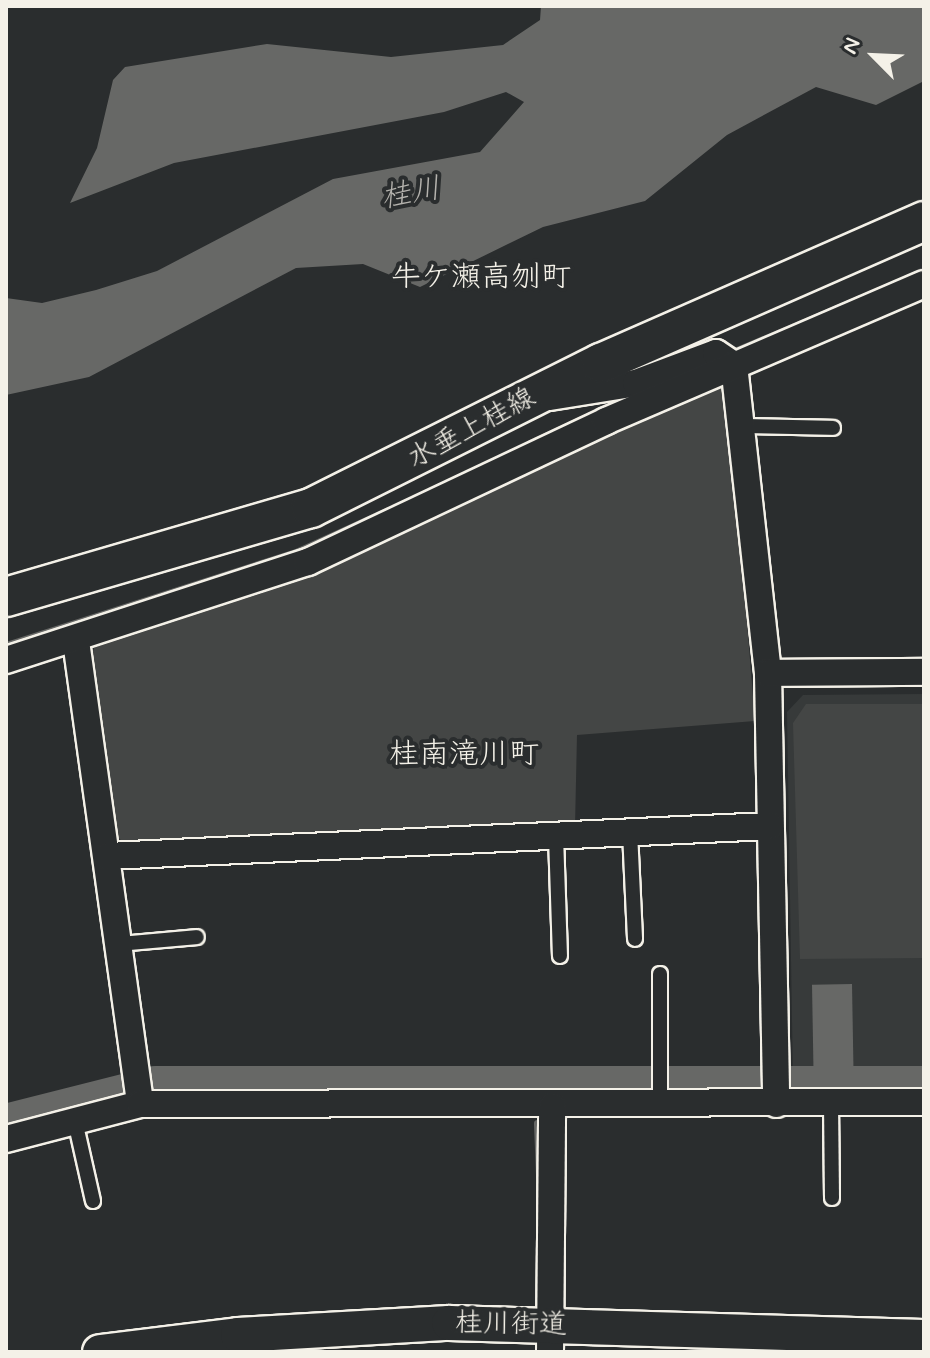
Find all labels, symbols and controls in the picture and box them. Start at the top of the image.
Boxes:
north arrow [834,16,914,96]
text: N [836,34,868,59]
water label: 桂川 [378,171,444,217]
district label: 牛ケ瀬高刎町 [391,260,571,296]
street label: 水垂上桂線 [402,381,542,477]
district label: 桂南滝川町 [389,737,539,773]
street label: 桂川街道 [455,1307,567,1343]

